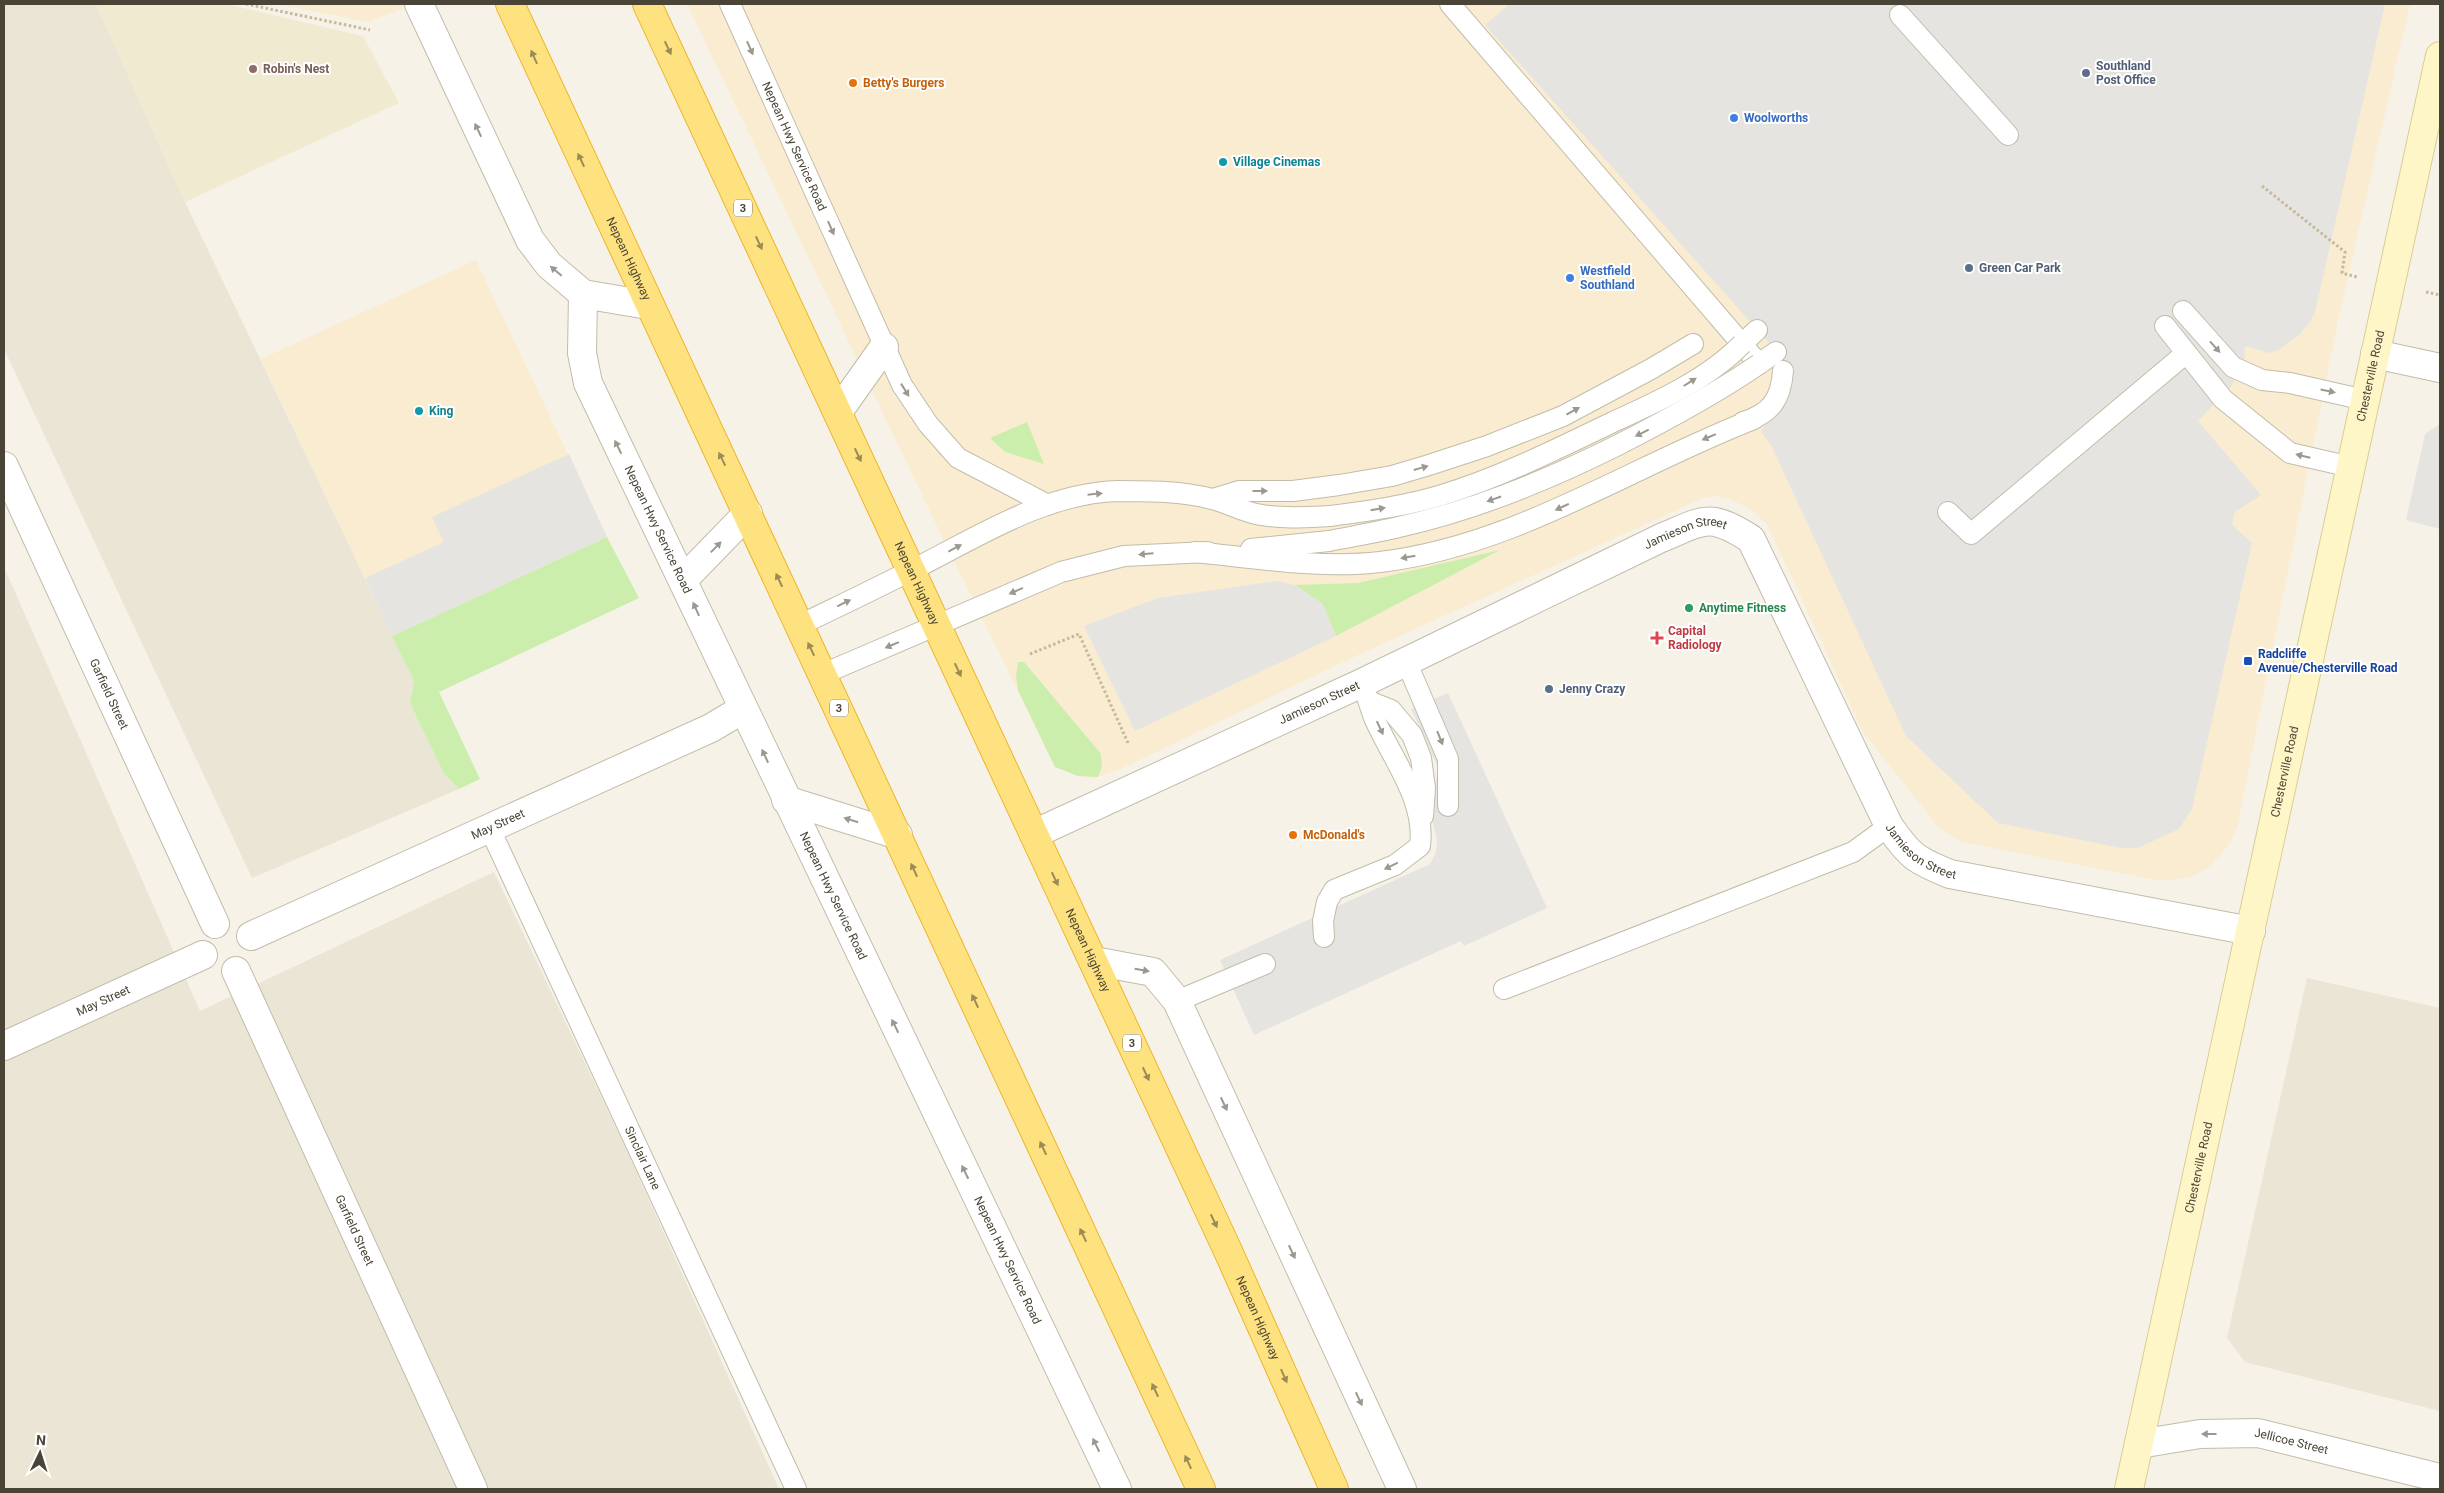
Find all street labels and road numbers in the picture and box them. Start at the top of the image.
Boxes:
street label: Nepean Hwy Service Road [759,79,829,213]
road number: 3 [734,200,752,217]
street label: Nepean Highway [603,215,654,303]
street label: Chesterville Road [2354,329,2387,423]
street label: Nepean Hwy Service Road [622,463,695,596]
street label: Jamieson Street [1642,514,1729,552]
street label: Nepean Highway [891,539,942,627]
street label: Garfield Street [87,656,131,732]
street label: Jamieson Street [1277,678,1362,727]
road number: 3 [830,700,848,716]
street label: Chesterville Road [2268,725,2301,819]
street label: May Street [469,806,527,843]
street label: Jamieson Street [1882,821,1958,882]
street label: Nepean Hwy Service Road [797,830,870,962]
street label: Nepean Highway [1063,906,1113,994]
street label: May Street [74,982,132,1019]
road number: 3 [1123,1034,1141,1052]
street label: Chesterville Road [2182,1121,2215,1214]
street label: Sinclair Lane [622,1124,663,1192]
street label: Garfield Street [332,1193,377,1268]
street label: Nepean Hwy Service Road [971,1194,1044,1326]
street label: Nepean Highway [1233,1274,1283,1362]
street label: Jellicoe Street [2254,1426,2330,1457]

